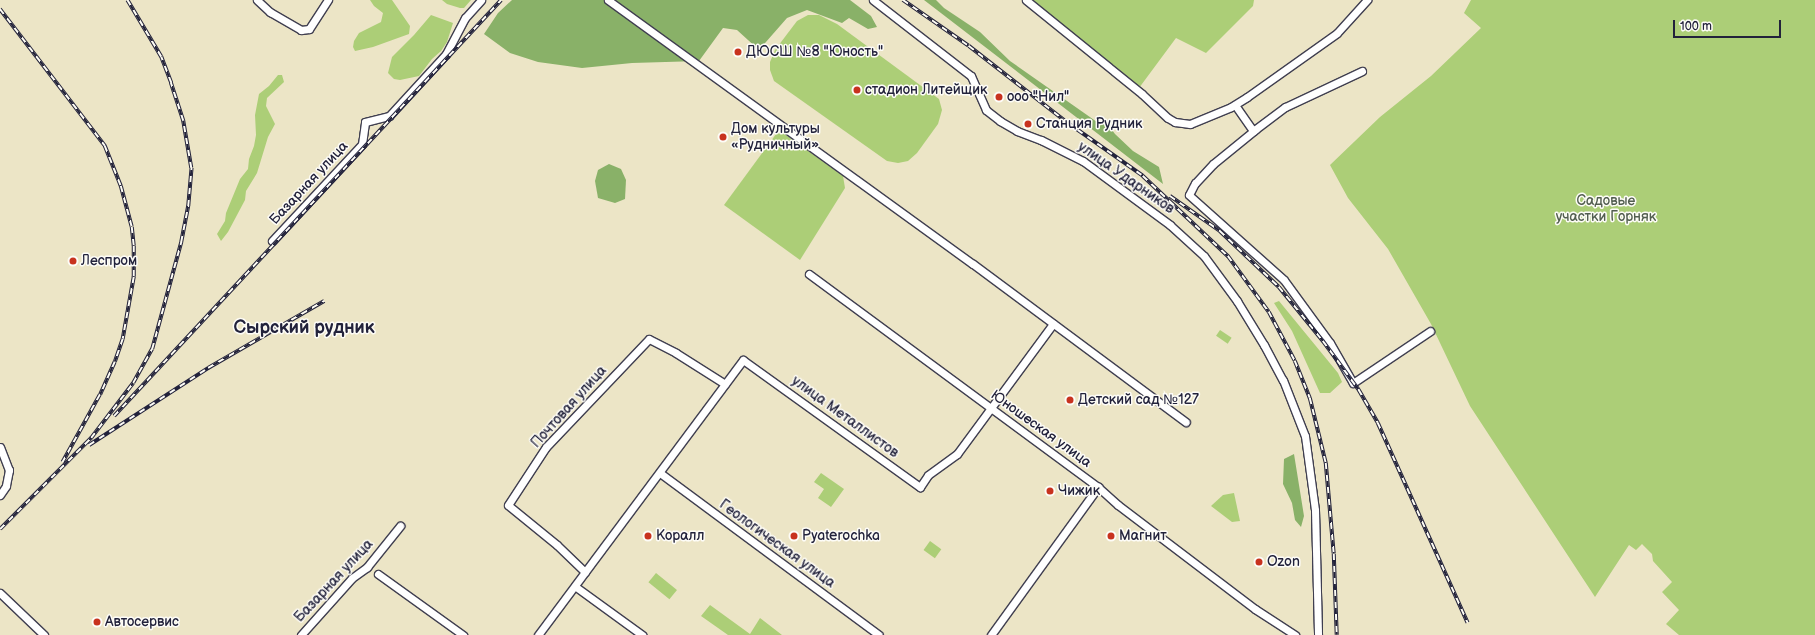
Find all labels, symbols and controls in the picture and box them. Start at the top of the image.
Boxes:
scale bar [1675,12,1783,38]
text: 100 m [1680,19,1712,34]
place label: ДЮСШ №8 "Юность" [746,44,883,60]
marker: ДЮСШ №8 "Юность" [733,47,743,57]
place label: стадион Литейщик [865,82,987,98]
marker: стадион Литейщик [852,85,862,95]
place label: ооо "Нил" [1007,89,1069,105]
marker: ооо "Нил" [994,92,1004,102]
place label: Станция Рудник [1036,116,1143,132]
marker: Станция Рудник [1023,119,1033,129]
place label: Дом культуры «Рудничный» [731,121,820,154]
marker: Дом культуры «Рудничный» [718,132,728,142]
street label: Базарная улица [266,138,352,228]
street label: улица Ударников [1075,138,1177,218]
park label: Садовые участки Горняк [1556,193,1656,226]
place label: Леспром [81,253,137,269]
marker: Леспром [68,256,78,266]
district label: Сырский рудник [233,317,375,339]
street label: Почтовая улица [528,363,610,451]
street label: улица Металлистов [788,373,902,461]
street label: Юношеская улица [987,387,1095,471]
place label: Детский сад №127 [1078,392,1199,408]
marker: Детский сад №127 [1065,395,1075,405]
place label: Чижик [1058,483,1100,499]
marker: Чижик [1045,486,1055,496]
street label: Геологическая улица [716,496,838,592]
place label: Коралл [656,528,704,544]
place label: Pyaterochka [802,528,880,544]
place label: Магнит [1119,528,1167,544]
marker: Коралл [643,531,653,541]
marker: Pyaterochka [789,531,799,541]
marker: Магнит [1106,531,1116,541]
street label: Базарная улица [291,536,377,626]
place label: Ozon [1267,554,1300,570]
marker: Ozon [1254,557,1264,567]
place label: Автосервис [105,614,179,630]
marker: Автосервис [92,617,102,627]

